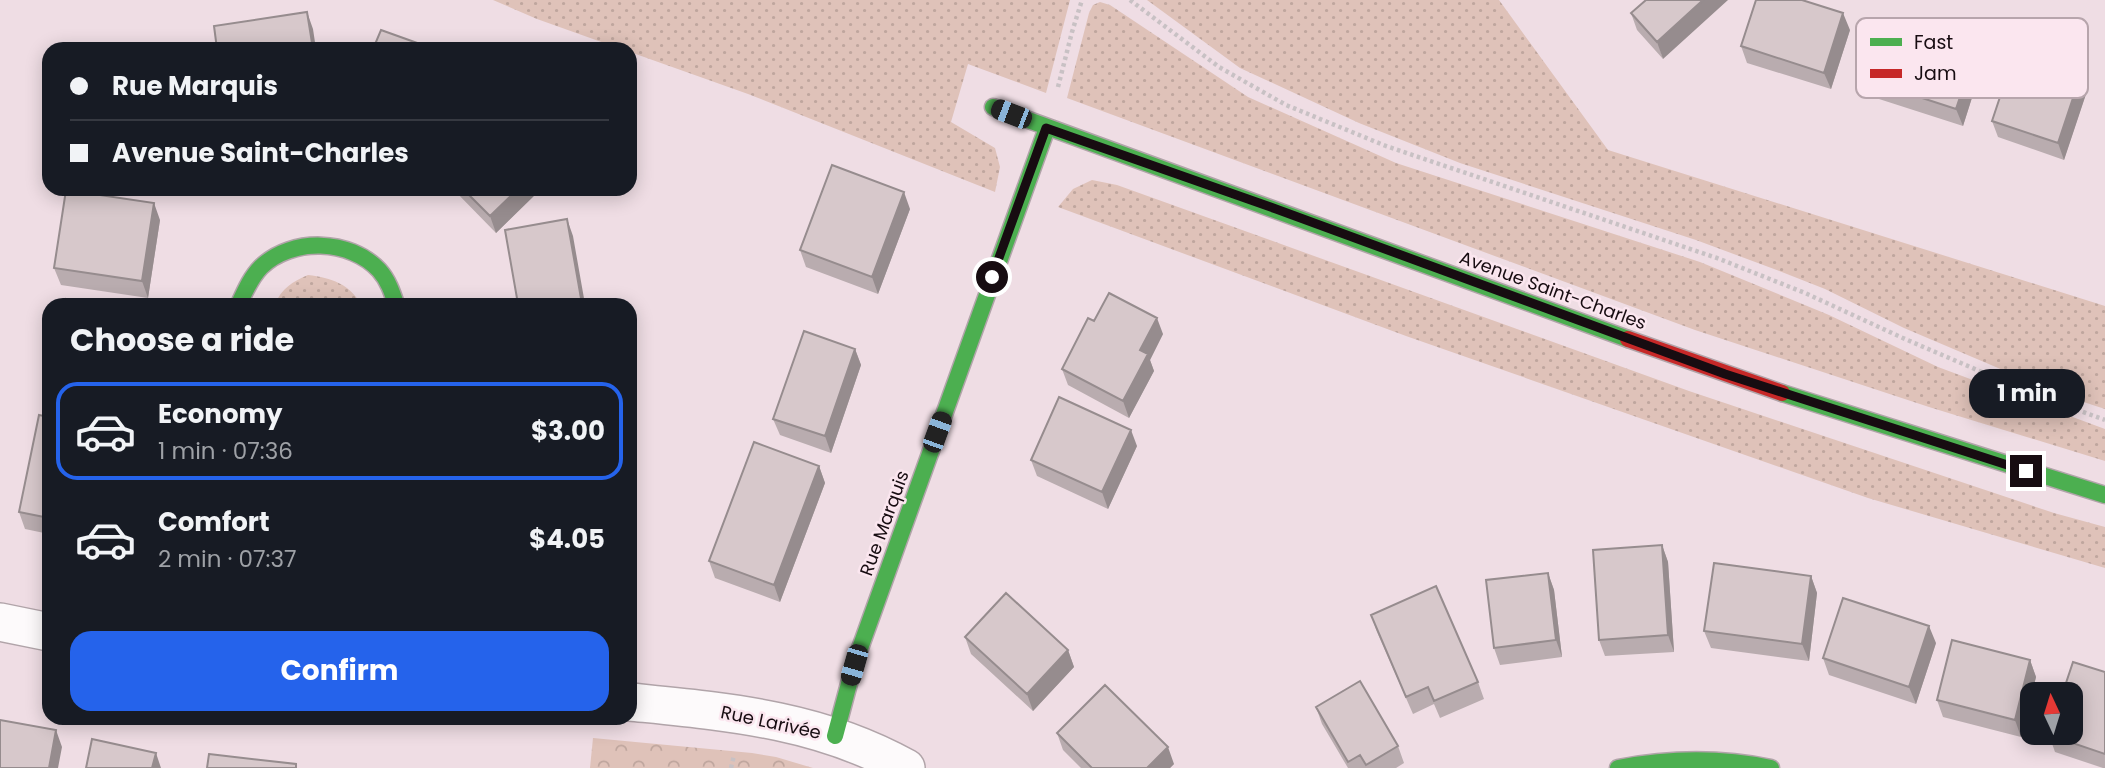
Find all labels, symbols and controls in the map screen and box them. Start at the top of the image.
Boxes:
legend [1856,18,2088,98]
text: Fast [1914,29,1953,56]
text: Jam [1914,60,1956,87]
text: Rue Marquis [112,68,278,104]
car [988,97,1035,131]
text: Avenue Saint-Charles [112,135,409,171]
street label: Avenue Saint-Charles [1456,245,1650,335]
route start [976,261,1008,293]
text: Choose a ride [70,317,294,362]
callout: 1 min [1968,370,2084,419]
text: 1 min [1997,377,2057,409]
text: Economy [158,396,282,432]
icon: car [74,400,137,463]
car [920,409,955,455]
text: $3.00 [531,413,605,449]
text: 1 min · 07:36 [158,435,293,467]
route end [2010,455,2042,487]
street label: Rue Marquis [853,467,915,579]
text: Comfort [158,504,270,540]
icon: car [74,508,137,571]
text: $4.05 [529,521,605,557]
text: 2 min · 07:37 [158,543,297,575]
button: Confirm [70,631,609,711]
car [839,642,870,688]
north arrow [2020,682,2082,746]
map controls [2020,682,2083,745]
street label: Rue Larivée [719,699,823,745]

